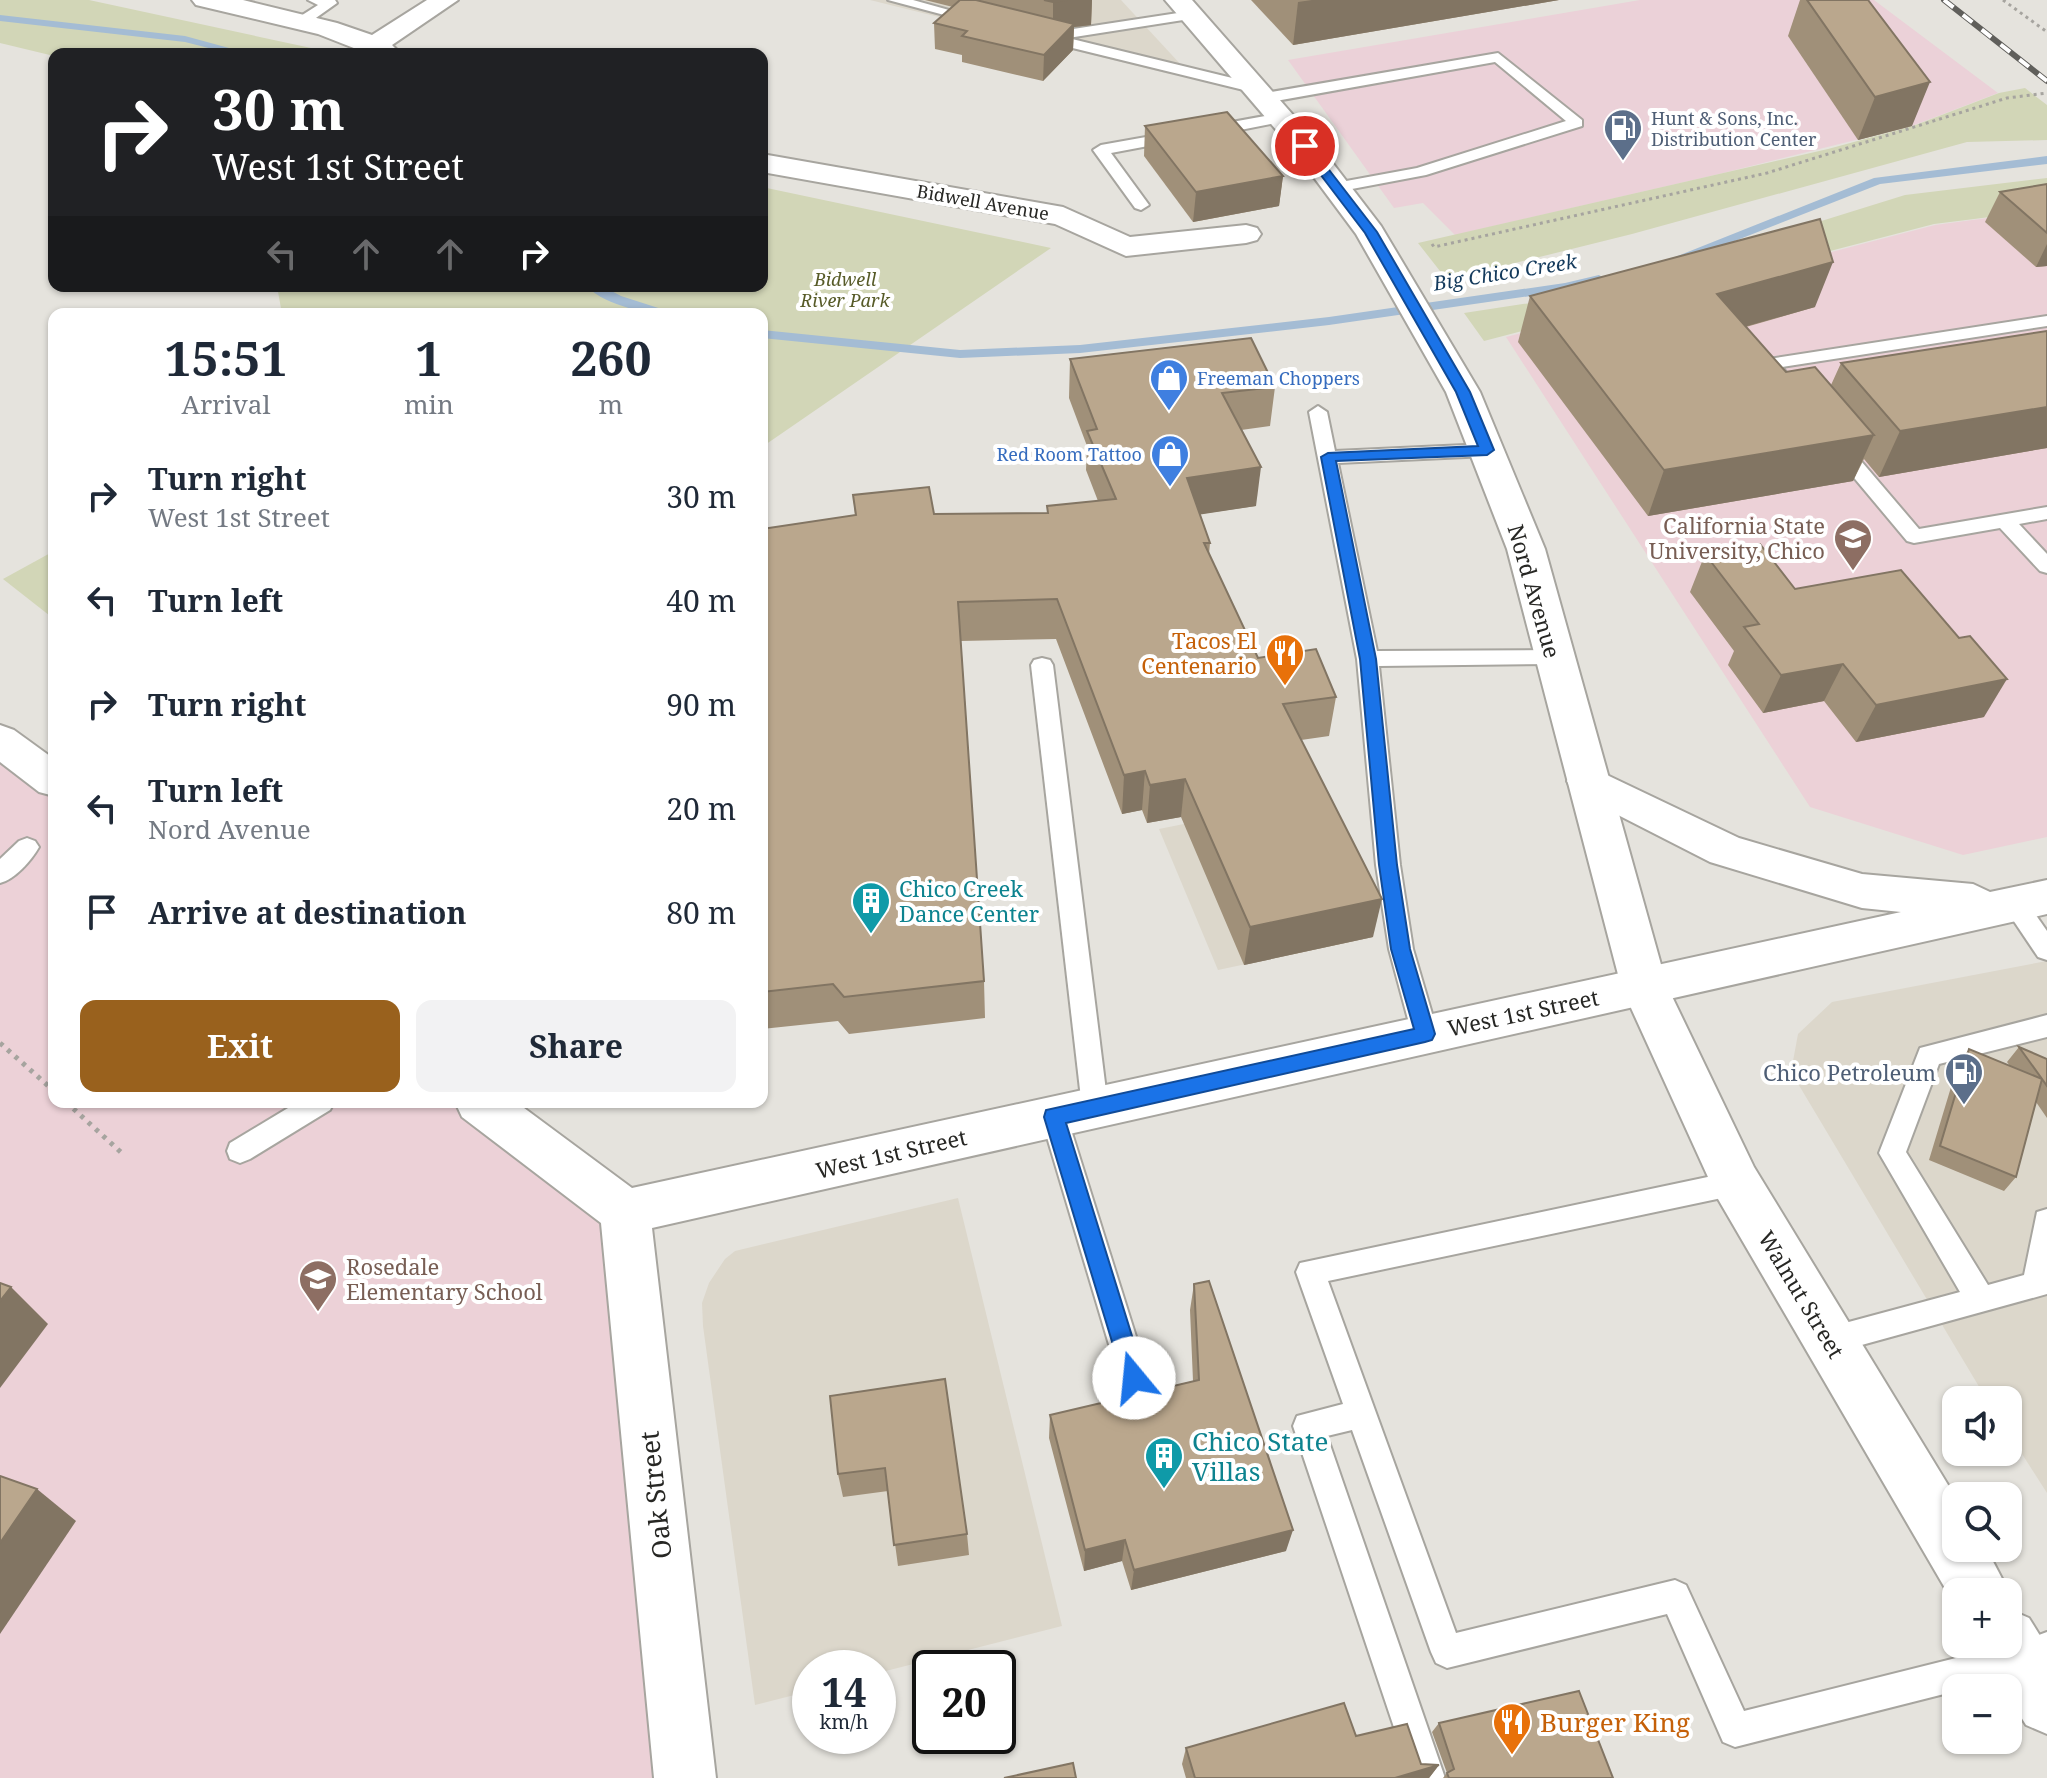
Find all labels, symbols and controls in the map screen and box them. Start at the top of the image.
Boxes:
text: 30 m [212,70,345,146]
icon: right [80,80,184,184]
place label: Hunt & Sons, Inc. Distribution Center [1651,106,1817,151]
fuel station icon: Hunt & Sons, Inc. Distribution Center [1602,107,1644,162]
pin [1271,112,1339,180]
icon: arrive [1283,124,1327,168]
text: West 1st Street [212,142,464,191]
street label: Bidwell Avenue [915,179,1051,225]
icon: left [260,232,304,276]
icon: ahead [344,232,388,276]
icon: ahead [428,232,472,276]
icon: right [512,232,556,276]
water label: Big Chico Creek [1430,247,1579,297]
park label: Bidwell River Park [799,267,890,312]
text: 15:51 [164,325,288,390]
text: 1 [415,325,442,390]
text: 260 [570,325,652,390]
shop icon: Freeman Choppers [1148,357,1190,412]
place label: Freeman Choppers [1197,366,1360,390]
text: Arrival [182,386,270,422]
text: min [404,386,454,422]
text: m [599,386,623,422]
shop icon: Red Room Tattoo [1149,433,1191,488]
place label: Red Room Tattoo [996,442,1142,466]
text: Turn right [148,458,306,499]
icon: right [80,474,124,518]
text: 30 m [666,476,736,517]
text: West 1st Street [148,499,330,535]
place label: California State University, Chico [1649,510,1825,565]
school or university icon: California State University, Chico [1832,517,1874,572]
street label: Nord Avenue [1502,521,1568,661]
icon: left [80,578,124,622]
text: Turn left [148,580,283,621]
text: 40 m [666,580,736,621]
place label: Tacos El Centenario [1141,625,1257,680]
restaurant icon: Tacos El Centenario [1264,632,1306,687]
icon: right [80,682,124,726]
text: Turn right [148,684,306,725]
text: 90 m [666,684,736,725]
text: Turn left [148,770,283,811]
icon: left [80,786,124,830]
text: 20 m [666,788,736,829]
text: Nord Avenue [148,811,311,847]
place label: Chico Creek Dance Center [899,873,1040,928]
building icon: Chico Creek Dance Center [850,880,892,935]
icon: arrive [80,890,124,934]
text: Arrive at destination [148,892,467,933]
text: 80 m [666,892,736,933]
street label: West 1st Street [1445,981,1602,1043]
button: Exit [80,1000,400,1092]
button: Share [416,1000,736,1092]
fuel station icon: Chico Petroleum [1943,1051,1985,1106]
place label: Chico Petroleum [1763,1057,1936,1087]
street label: West 1st Street [813,1121,970,1185]
street label: Walnut Street [1752,1225,1852,1364]
place label: Rosedale Elementary School [346,1251,543,1306]
school or university icon: Rosedale Elementary School [297,1258,339,1313]
position arrow [1092,1336,1176,1420]
map controls [1942,1386,2022,1754]
button: sound [1942,1386,2022,1466]
place label: Chico State Villas [1192,1423,1328,1489]
street label: Oak Street [630,1429,680,1561]
building icon: Chico State Villas [1143,1435,1185,1490]
button: search [1942,1482,2022,1562]
button: + [1942,1578,2022,1658]
speed limit sign: 20 [912,1650,1016,1754]
text: 14 [821,1664,867,1719]
button: − [1942,1674,2022,1754]
restaurant icon: Burger King [1491,1701,1533,1756]
place label: Burger King [1540,1704,1690,1740]
text: km/h [819,1708,869,1735]

